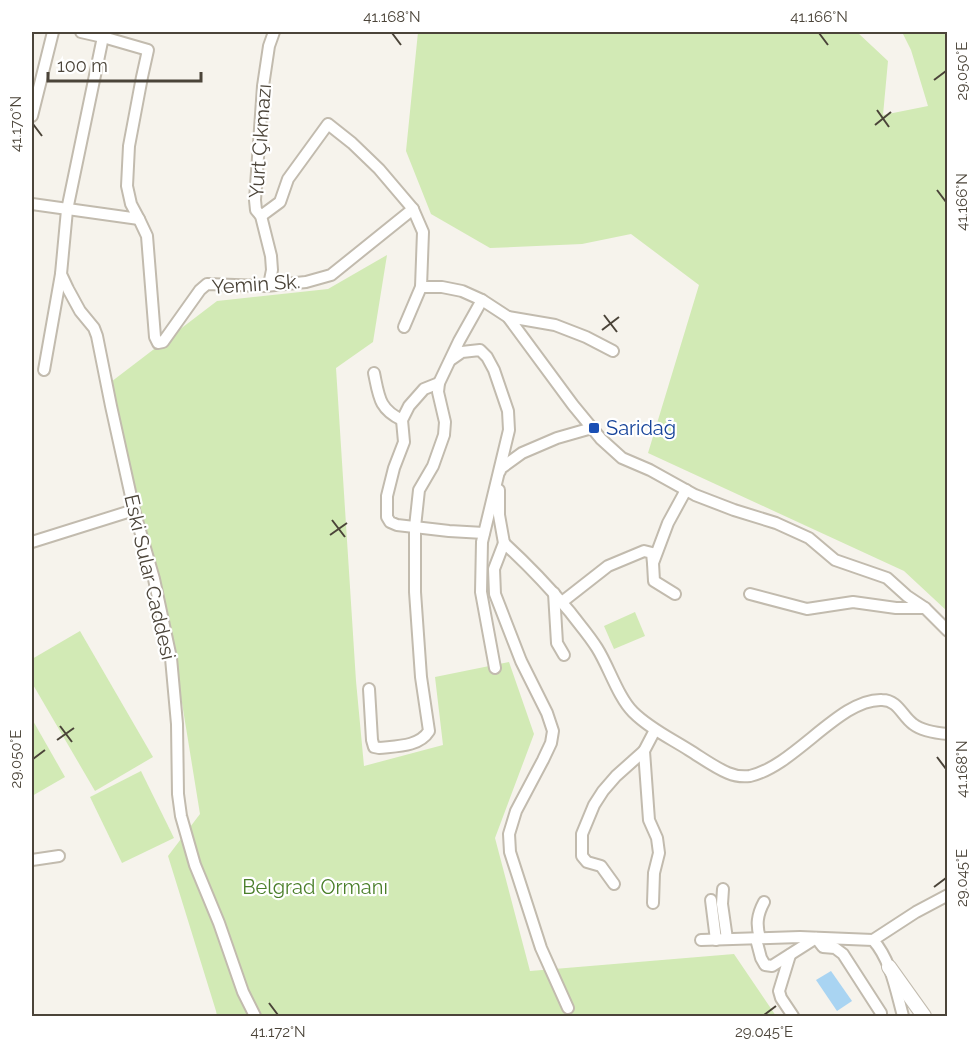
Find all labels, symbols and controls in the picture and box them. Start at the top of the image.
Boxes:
text: 41.168°N [363,8,421,26]
text: 41.166°N [790,8,848,26]
text: 29.050°E [953,42,971,100]
scale bar [48,45,201,83]
text: 100 m [57,55,108,76]
street label: Yurt Çıkmazı [244,83,276,199]
text: 41.170°N [7,96,25,152]
text: 41.166°N [953,173,971,231]
street label: Yemin Sk. [211,269,301,299]
place label: Saridağ [606,416,676,440]
marker: Saridağ [587,421,601,435]
street label: Eski Sular Caddesi [119,492,181,662]
text: 29.050°E [7,730,25,788]
text: 41.168°N [953,740,971,798]
text: 29.045°E [953,849,971,907]
park label: Belgrad Ormanı [242,875,388,899]
text: 41.172°N [250,1023,306,1041]
text: 29.045°E [735,1023,793,1041]

